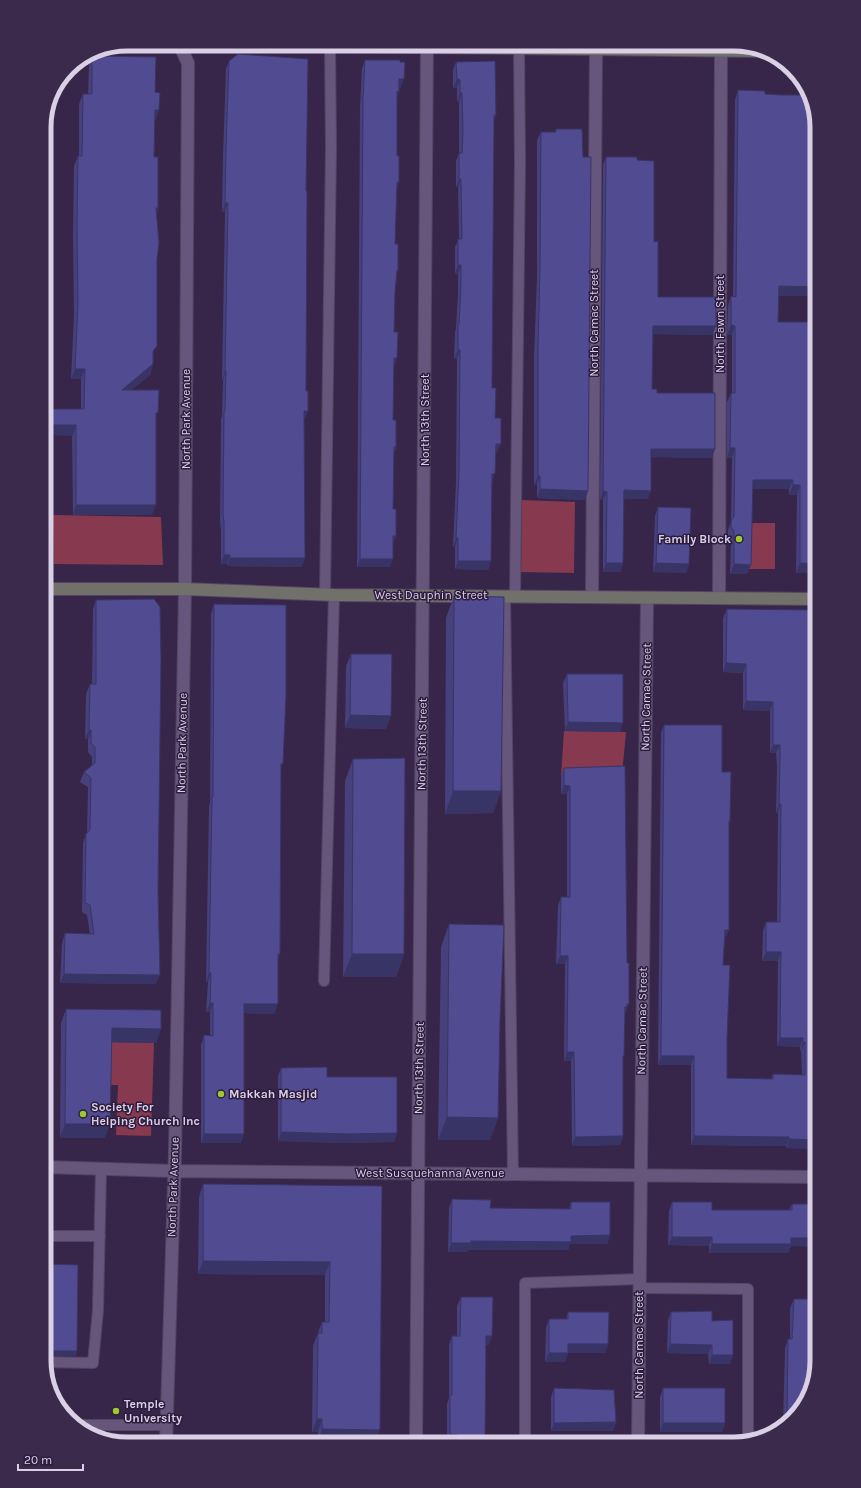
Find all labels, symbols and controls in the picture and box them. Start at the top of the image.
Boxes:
street label: North Camac Street [587,269,601,377]
street label: North Fawn Street [713,274,727,373]
street label: North Park Avenue [179,369,193,469]
street label: North 13th Street [418,373,432,466]
place label: Family Block [658,532,731,546]
marker: Family Block [734,534,744,544]
street label: West Dauphin Street [375,588,488,602]
street label: North Camac Street [638,643,654,751]
street label: North Park Avenue [174,693,190,793]
street label: North 13th Street [414,697,430,790]
street label: North Camac Street [634,967,650,1075]
street label: North 13th Street [411,1021,427,1114]
place label: Makkah Masjid [229,1087,317,1101]
marker: Makkah Masjid [216,1089,226,1099]
place label: Society For Helping Church Inc [91,1100,200,1128]
marker: Society For Helping Church Inc [78,1109,88,1119]
street label: North Park Avenue [164,1137,182,1237]
street label: West Susquehanna Avenue [356,1166,504,1180]
street label: North Camac Street [632,1291,646,1399]
place label: Temple University [124,1397,182,1425]
marker: Temple University [111,1406,121,1416]
scale bar [18,1446,83,1472]
text: 20 m [24,1453,52,1467]

